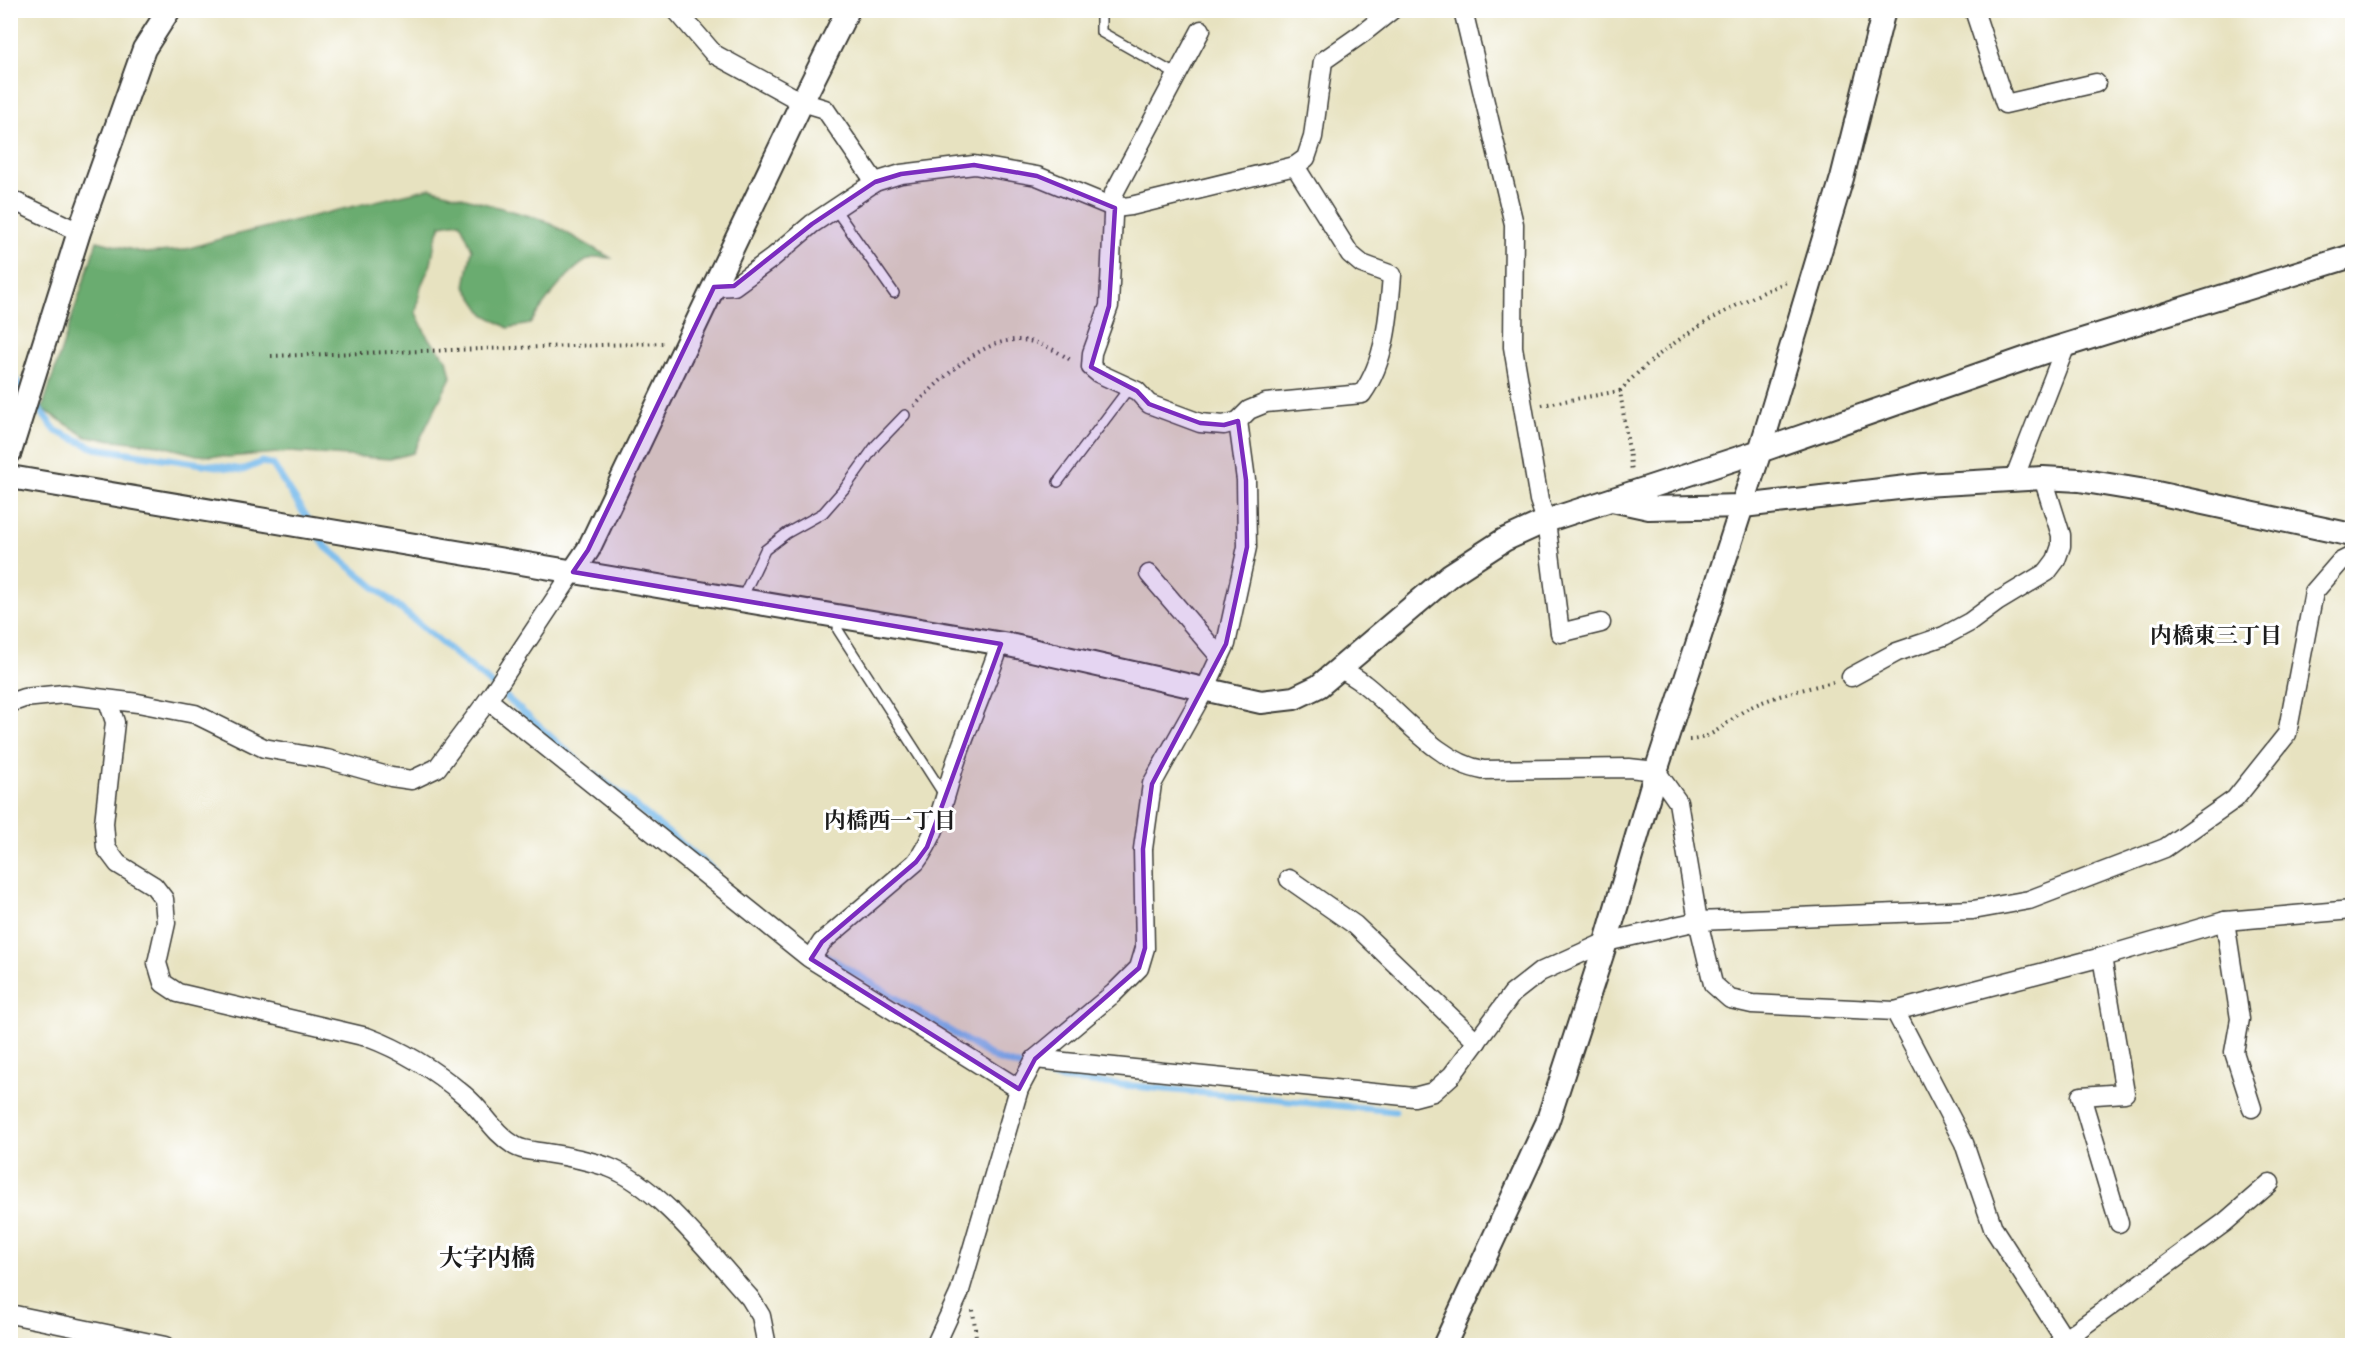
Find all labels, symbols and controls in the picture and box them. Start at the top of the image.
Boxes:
district label: 内橋東三丁目 [2150,622,2282,650]
district label: 内橋西一丁目 [824,807,956,835]
district label: 大字内橋 [439,1243,535,1274]

